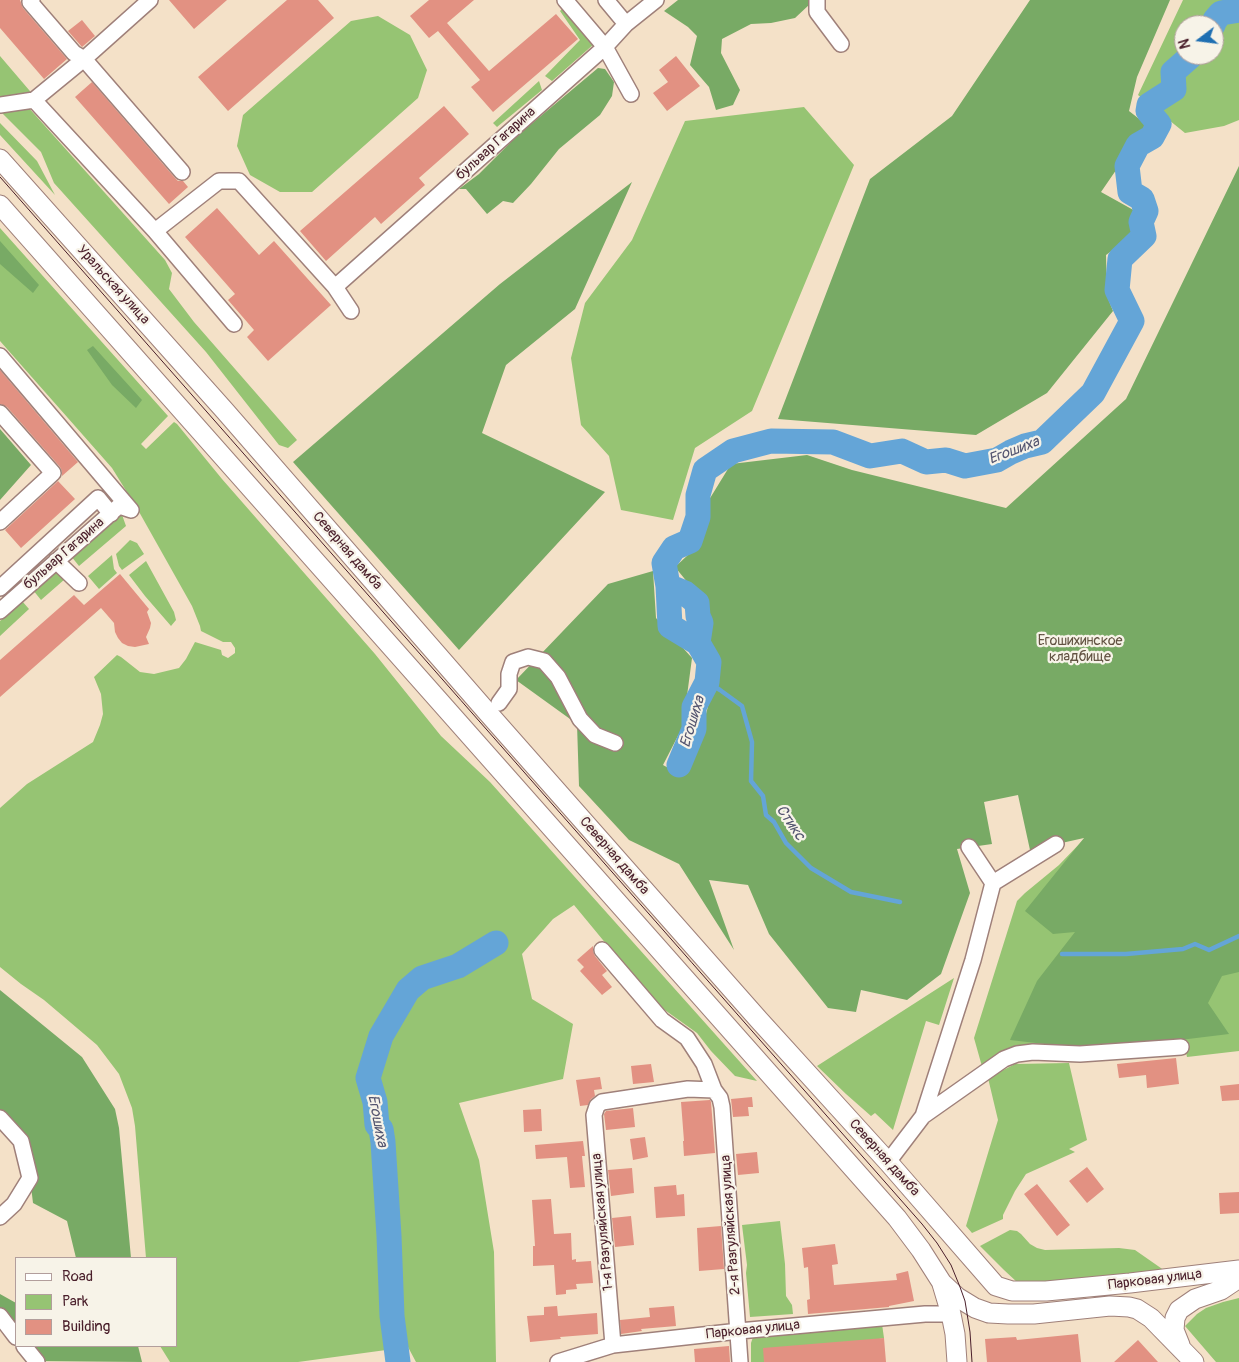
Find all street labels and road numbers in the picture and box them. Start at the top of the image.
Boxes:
street label: бульвар Гагарина [453,104,539,184]
street label: Уральская улица [73,242,153,328]
street label: Северная дамба [309,509,385,593]
street label: бульвар Гагарина [20,514,108,594]
street label: Северная дамба [576,814,652,898]
street label: Северная дамба [845,1116,923,1200]
street label: 1-я Разгуляйская улица [589,1153,617,1291]
street label: 2-я Разгуляйская улица [718,1154,744,1296]
street label: Парковая улица [1107,1266,1203,1294]
street label: Парковая улица [705,1317,801,1343]

